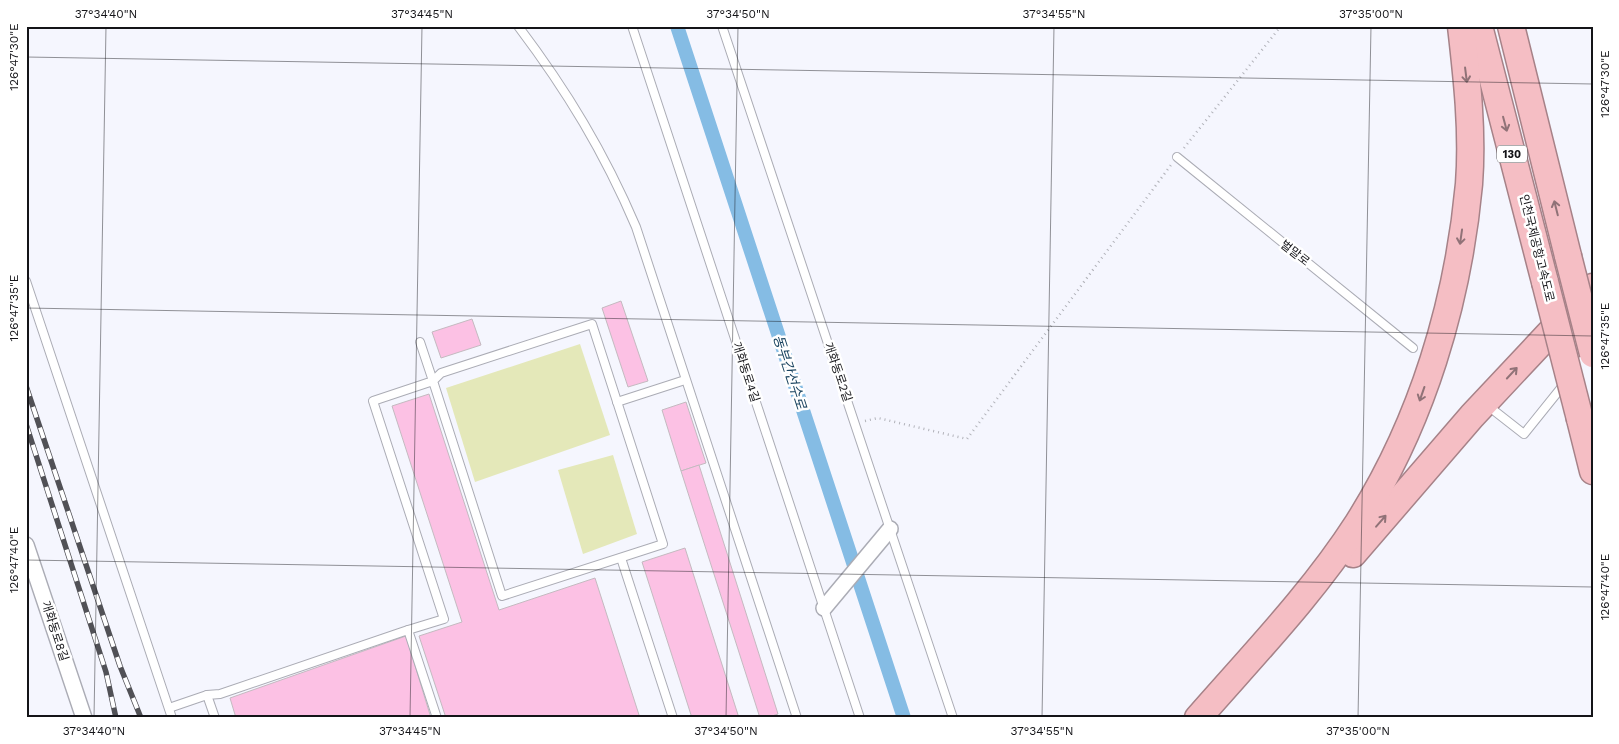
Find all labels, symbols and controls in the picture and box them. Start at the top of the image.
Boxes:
text: 37°34'40"N [75,7,137,21]
text: 37°34'45"N [391,7,453,21]
text: 37°34'50"N [706,7,770,21]
text: 37°34'55"N [1023,7,1085,21]
text: 37°35'00"N [1339,7,1403,21]
text: 126°47'30"E [7,23,21,91]
text: 126°47'30"E [1598,50,1612,118]
one-way arrow [1461,66,1471,82]
one-way arrow [1500,116,1510,132]
road number: 130 [1497,146,1527,162]
street label: 인천국제공항고속도로 [1517,193,1557,303]
one-way arrow [1551,201,1560,217]
one-way arrow [1456,228,1466,244]
street label: 벌말로 [1278,237,1312,269]
text: 126°47'35"E [7,274,21,341]
text: 126°47'35"E [1598,302,1612,369]
water label: 동부간선수로 [770,333,810,412]
street label: 개화동로4길 [730,340,762,404]
street label: 개화동로2길 [821,340,855,404]
one-way arrow [1506,367,1518,380]
one-way arrow [1417,385,1426,401]
one-way arrow [1376,515,1387,528]
text: 126°47'40"E [7,526,21,593]
text: 126°47'40"E [1598,553,1612,620]
street label: 개화동로8길 [39,599,71,663]
text: 37°34'40"N [63,724,125,738]
text: 37°34'45"N [379,724,441,738]
text: 37°34'50"N [694,724,758,738]
text: 37°34'55"N [1011,724,1073,738]
text: 37°35'00"N [1326,724,1390,738]

